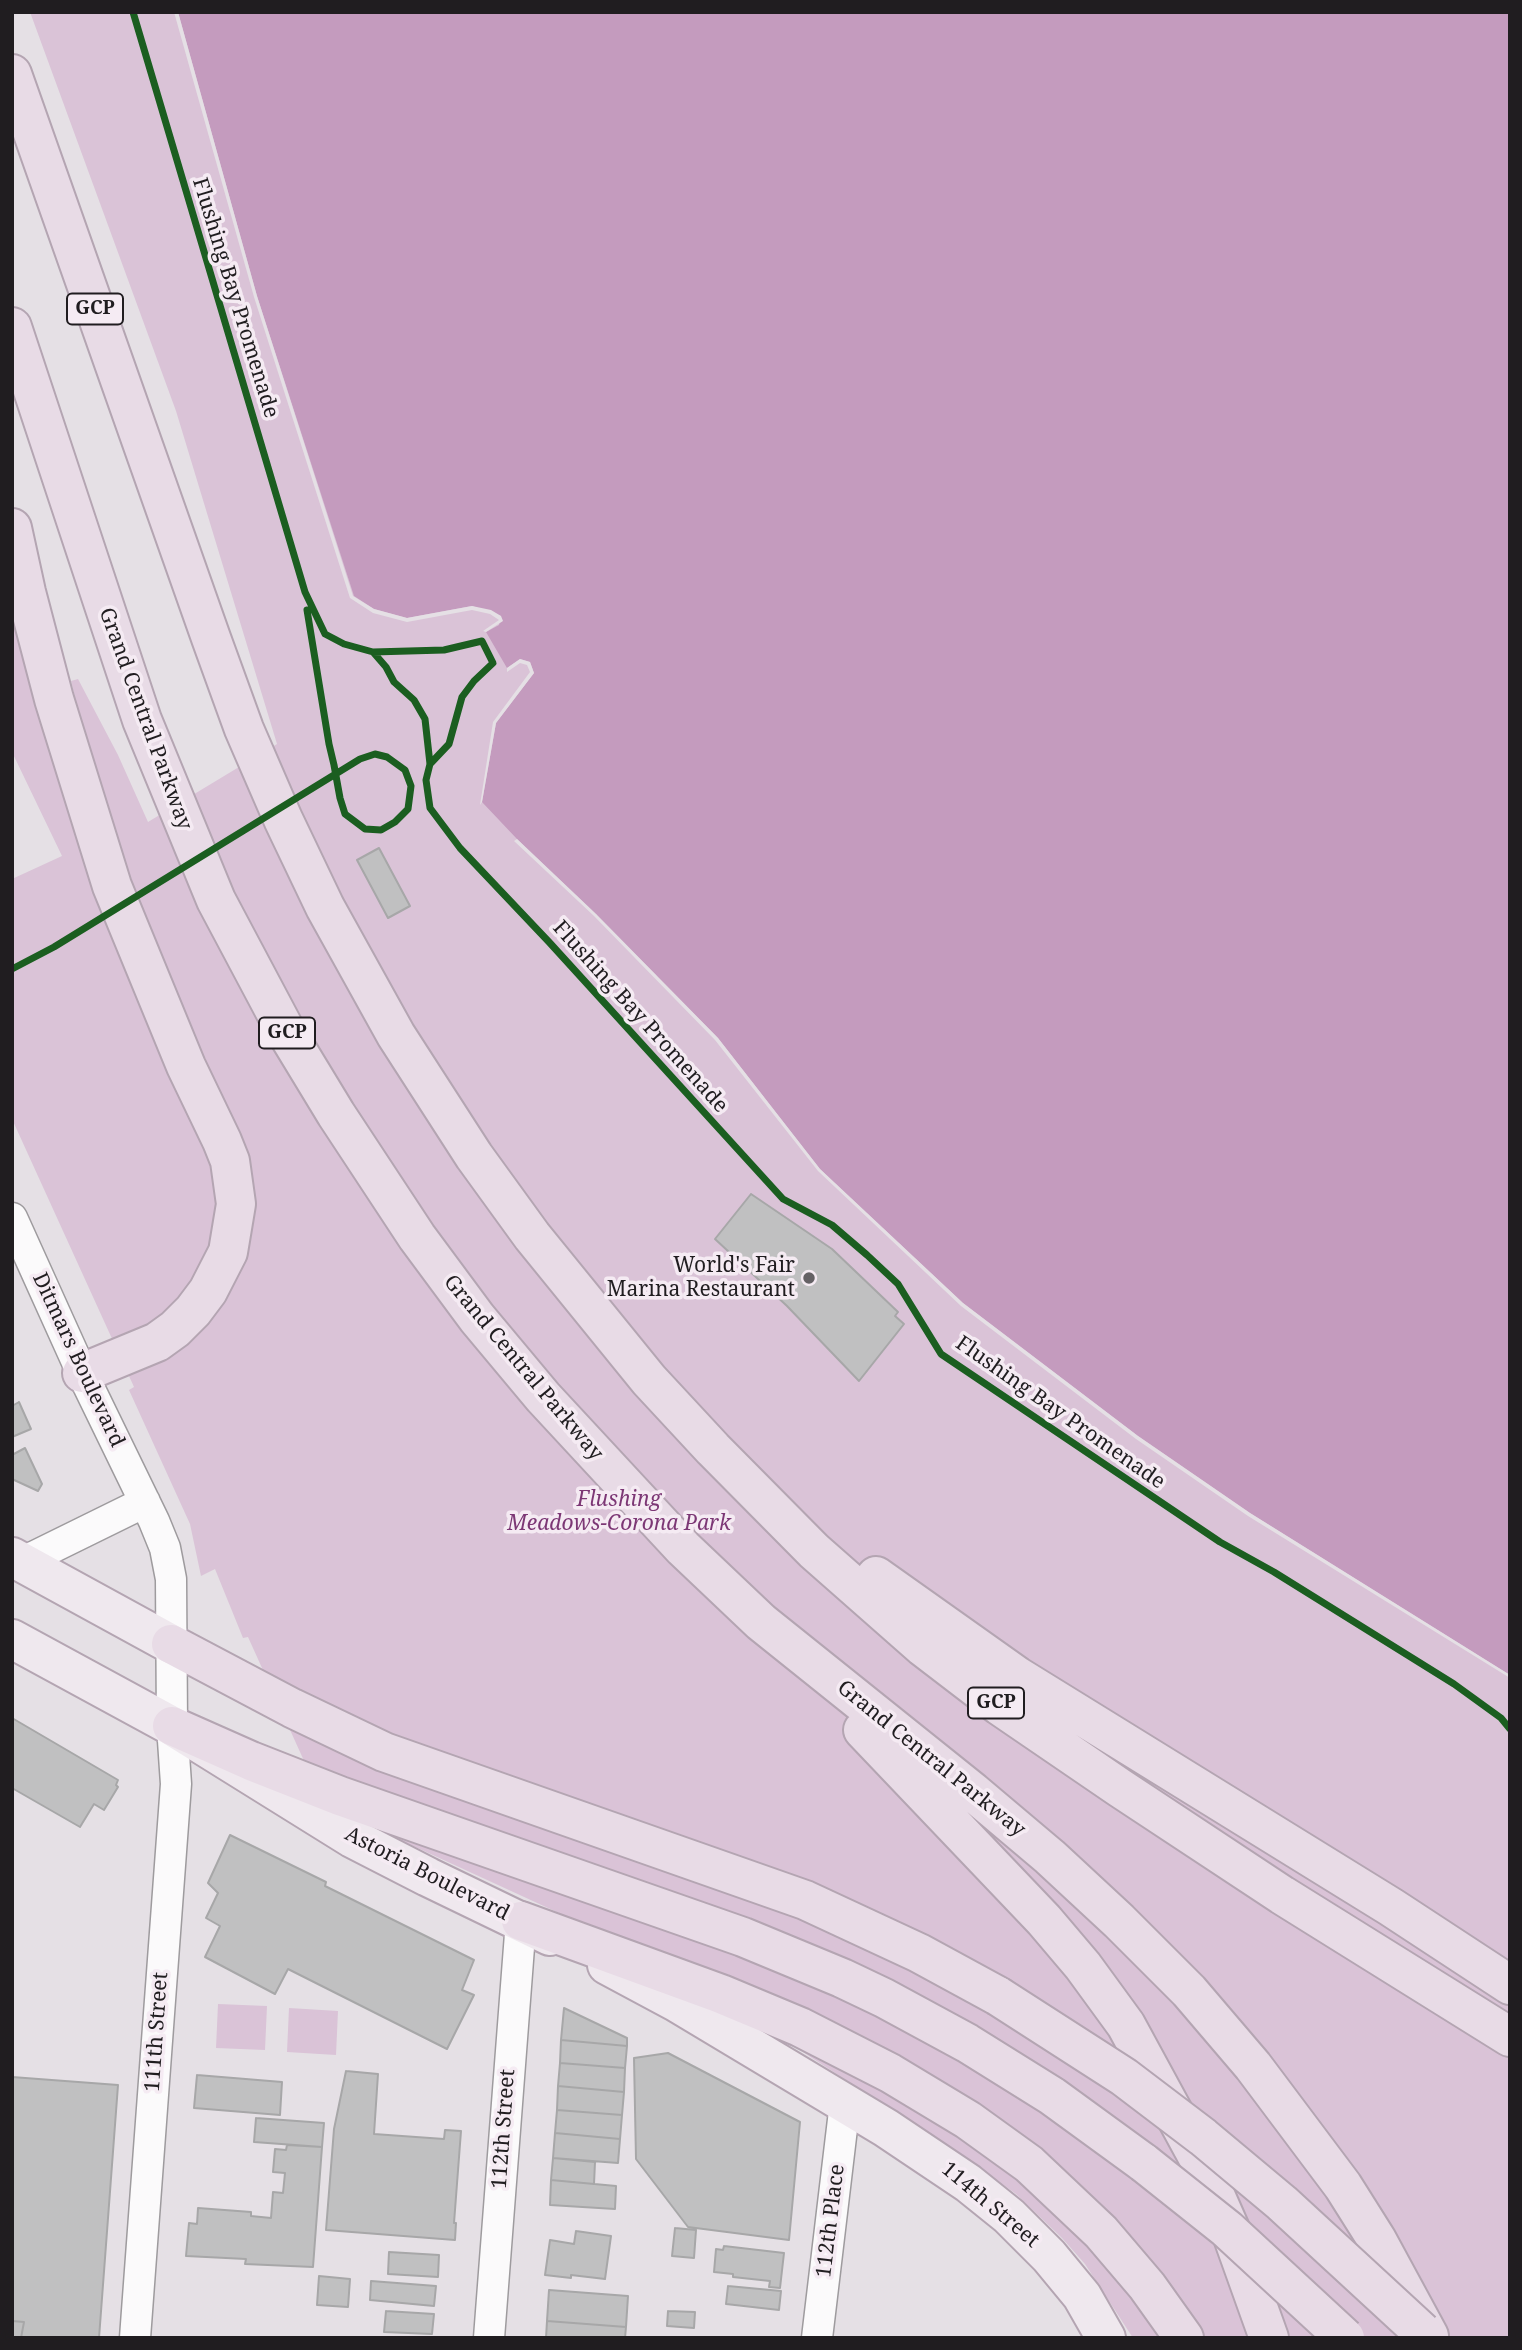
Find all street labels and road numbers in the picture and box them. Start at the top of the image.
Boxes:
street label: Flushing Bay Promenade [186,175,284,421]
road number: GCP [67,294,123,324]
street label: Grand Central Parkway [93,604,197,834]
street label: Flushing Bay Promenade [547,916,733,1118]
road number: GCP [259,1018,315,1049]
street label: Ditmars Boulevard [27,1269,129,1451]
street label: Grand Central Parkway [438,1270,608,1466]
street label: Flushing Bay Promenade [950,1331,1170,1495]
street label: Grand Central Parkway [832,1675,1030,1843]
road number: GCP [968,1688,1024,1718]
street label: Astoria Boulevard [340,1822,514,1926]
street label: 111th Street [140,1971,174,2093]
street label: 112th Street [487,2068,521,2190]
street label: 114th Street [936,2157,1044,2253]
street label: 112th Place [812,2163,850,2279]

